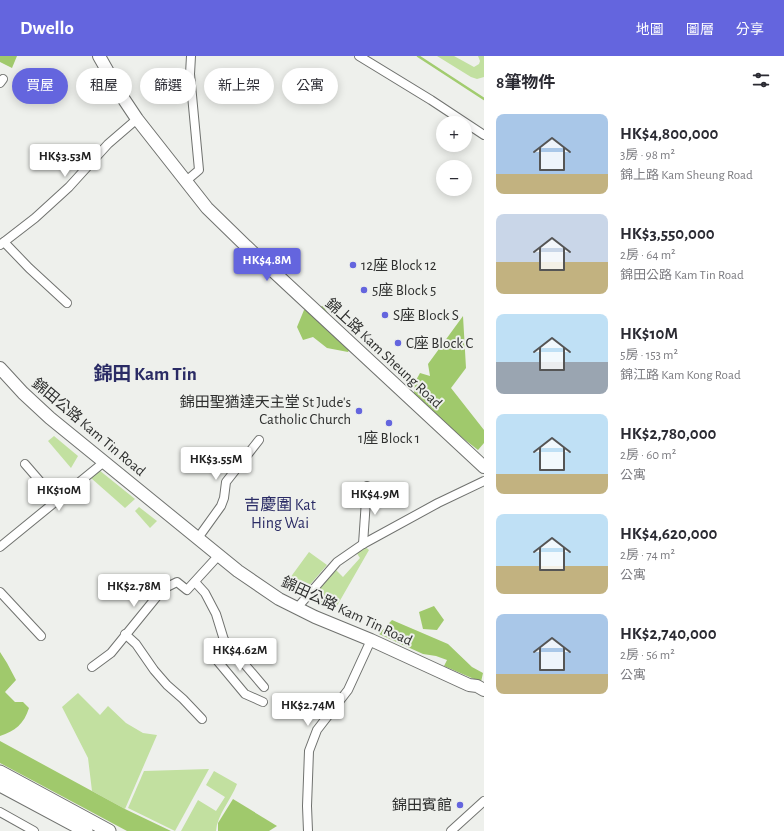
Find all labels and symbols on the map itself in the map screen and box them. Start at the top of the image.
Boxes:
pin: HK$3.53M [24,144,106,178]
pin: HK$4.8M [230,248,304,282]
place label: 12座 Block 12 [361,257,437,273]
marker: 12座 Block 12 [348,260,358,270]
place label: 5座 Block 5 [372,282,436,298]
marker: 5座 Block 5 [359,285,369,295]
street label: 錦上路 Kam Sheung Road [322,295,446,411]
place label: S座 Block S [393,307,459,323]
marker: S座 Block S [380,310,390,320]
place label: C座 Block C [406,335,473,351]
marker: C座 Block C [393,338,403,348]
district label: 錦田 Kam Tin [93,363,197,384]
street label: 錦田公路 Kam Tin Road [29,375,149,479]
place label: 錦田聖猶達天主堂 St Jude's Catholic Church [180,394,351,427]
marker: 錦田聖猶達天主堂 St Jude's Catholic Church [354,406,364,416]
marker: 1座 Block 1 [384,418,394,428]
place label: 1座 Block 1 [358,430,420,446]
pin: HK$3.55M [175,447,257,481]
pin: HK$10M [26,478,92,512]
pin: HK$4.9M [338,482,412,516]
district label: 吉慶圍 Kat Hing Wai [244,495,316,531]
pin: HK$2.78M [93,574,175,608]
street label: 錦田公路 Kam Tin Road [279,574,415,649]
pin: HK$4.62M [199,638,281,672]
pin: HK$2.74M [267,693,349,727]
place label: 錦田賓館 [392,797,452,813]
marker: 錦田賓館 [455,800,465,810]

